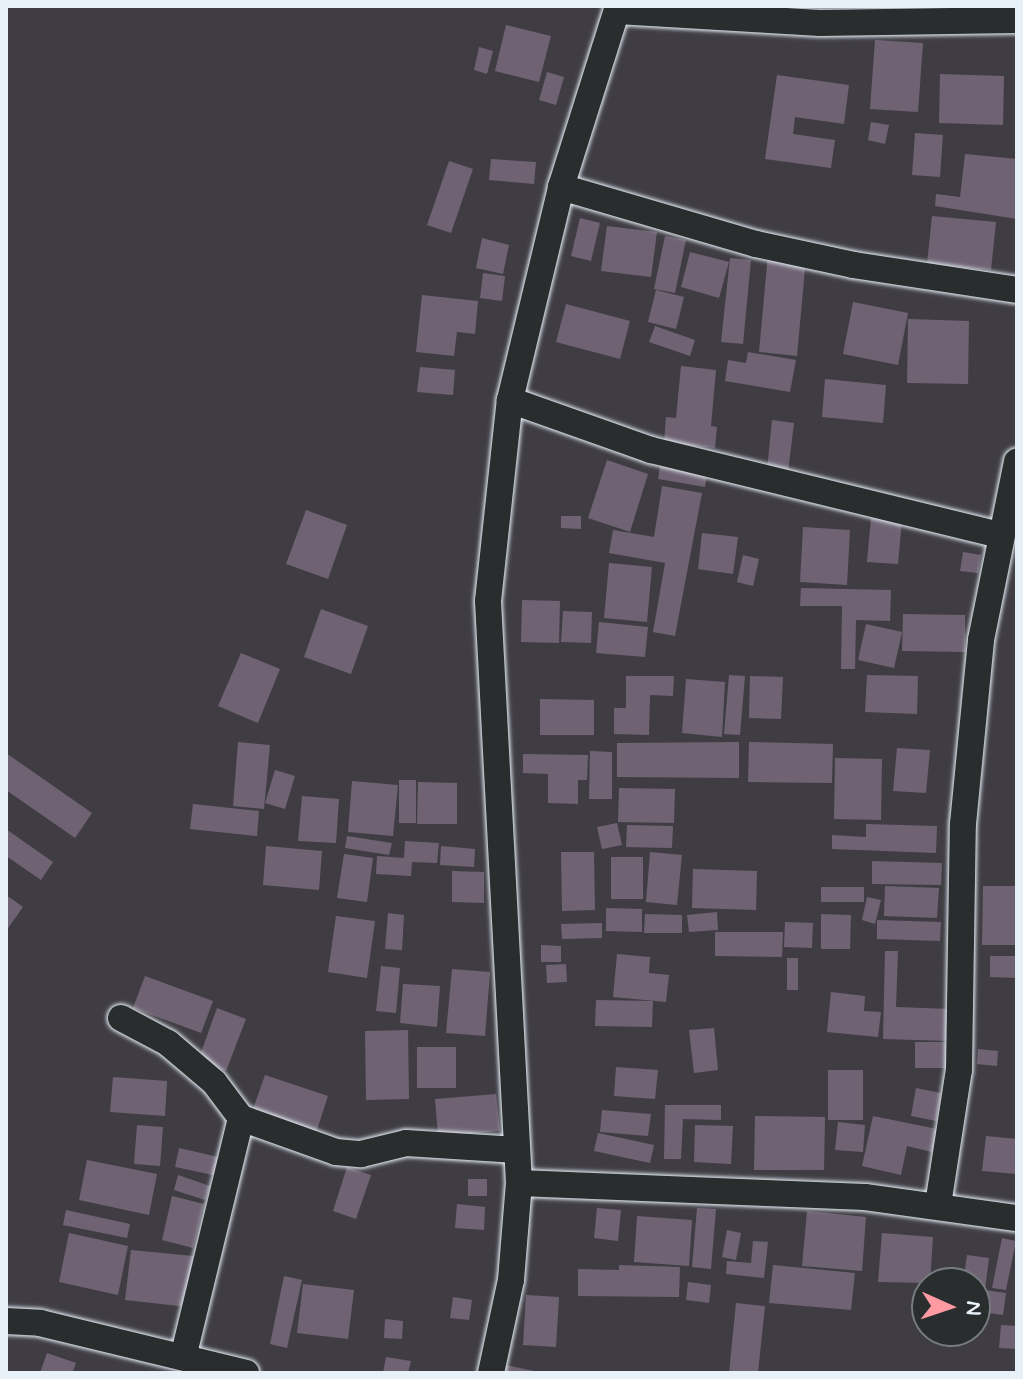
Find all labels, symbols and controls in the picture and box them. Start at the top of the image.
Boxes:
north arrow [911,1267,991,1347]
text: N [959,1300,987,1316]

